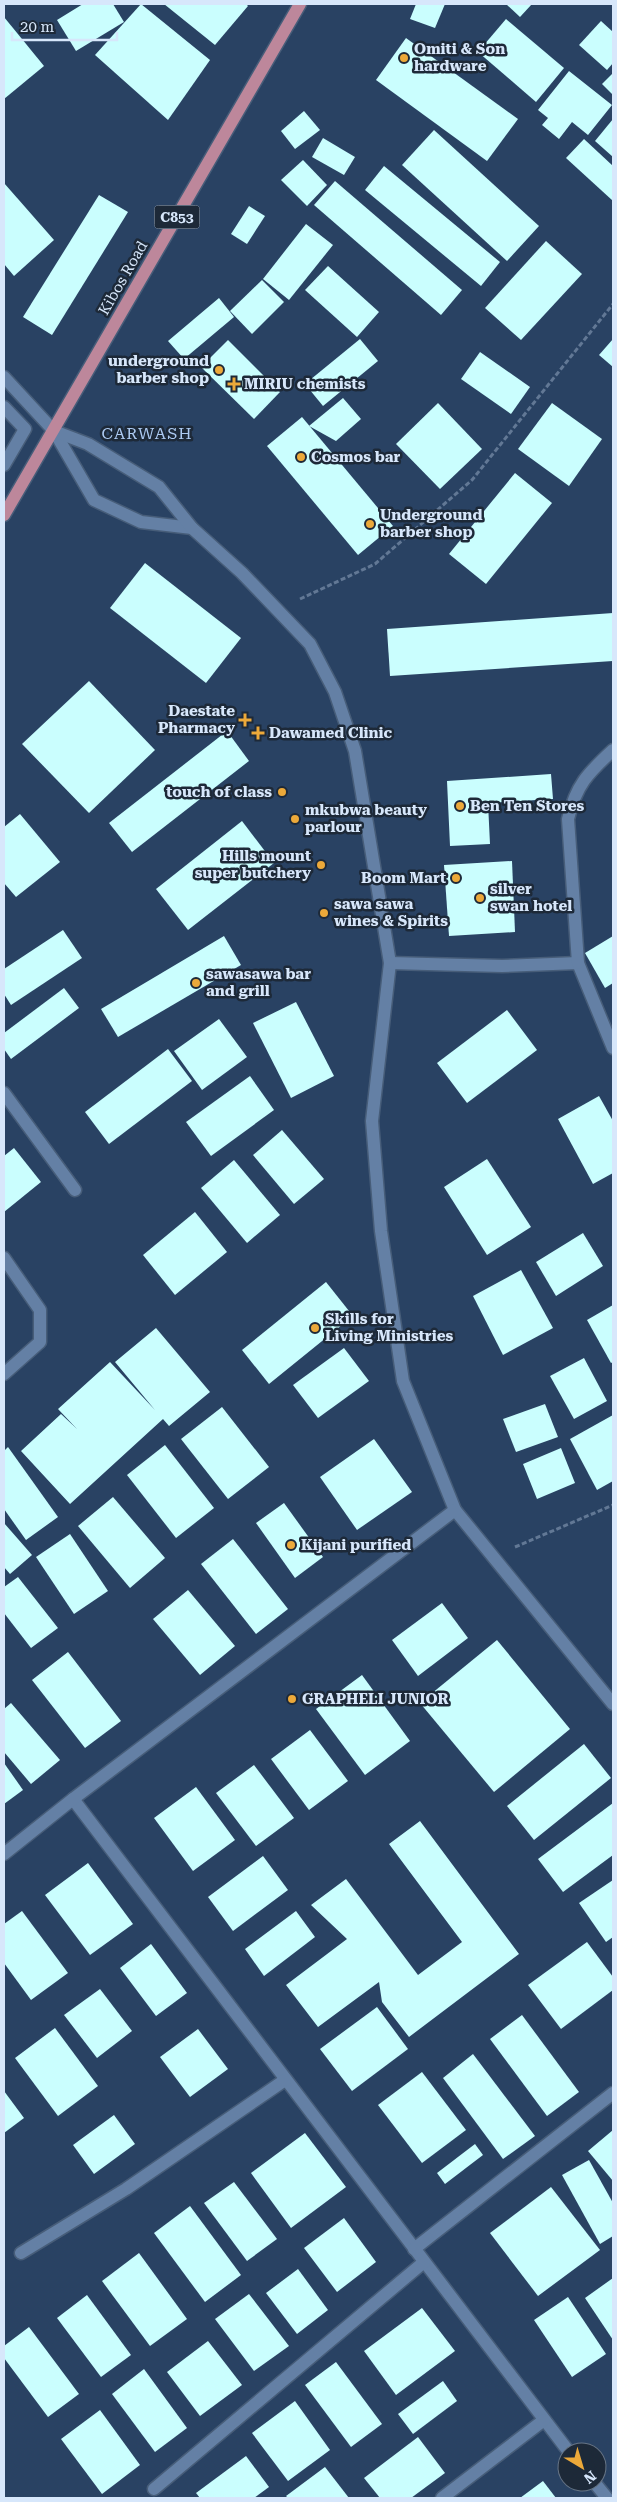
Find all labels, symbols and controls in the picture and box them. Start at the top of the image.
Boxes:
scale bar [12,10,118,42]
text: 20 m [20,18,55,36]
place label: Omiti & Son hardware [414,40,505,75]
marker: Omiti & Son hardware [398,52,410,64]
road number: C853 [154,206,200,228]
street label: Kibos Road [95,238,152,318]
place label: underground barber shop [108,352,209,387]
marker: underground barber shop [213,364,225,376]
place label: MIRIU chemists [244,375,366,393]
marker: MIRIU chemists [228,378,240,390]
district label: CARWASH [102,424,192,443]
place label: Cosmos bar [311,448,400,466]
marker: Cosmos bar [295,451,307,463]
place label: Underground barber shop [380,506,482,541]
marker: Underground barber shop [364,518,376,530]
place label: Daestate Pharmacy [158,702,235,737]
marker: Daestate Pharmacy [239,714,251,726]
place label: Dawamed Clinic [269,724,393,742]
marker: Dawamed Clinic [251,726,265,740]
place label: touch of class [166,783,272,801]
marker: touch of class [276,786,288,798]
place label: Ben Ten Stores [470,797,585,815]
marker: Ben Ten Stores [454,800,466,812]
place label: mkubwa beauty parlour [305,801,427,836]
marker: mkubwa beauty parlour [289,813,301,825]
place label: Hills mount super butchery [195,847,311,882]
marker: Hills mount super butchery [315,859,327,871]
place label: Boom Mart [361,869,446,887]
marker: Boom Mart [450,872,462,884]
place label: silver swan hotel [490,880,572,915]
marker: silver swan hotel [474,892,486,904]
place label: sawa sawa wines & Spirits [334,895,448,930]
marker: sawa sawa wines & Spirits [318,907,330,919]
place label: sawasawa bar and grill [206,965,311,1000]
marker: sawasawa bar and grill [190,977,202,989]
place label: Skills for Living Ministries [325,1310,453,1345]
marker: Skills for Living Ministries [309,1322,321,1334]
place label: Kijani purified [301,1536,411,1554]
marker: Kijani purified [285,1539,297,1551]
place label: GRAPHELI JUNIOR [302,1690,449,1708]
marker: GRAPHELI JUNIOR [286,1693,298,1705]
north arrow [557,2442,607,2492]
text: N [581,2468,599,2487]

